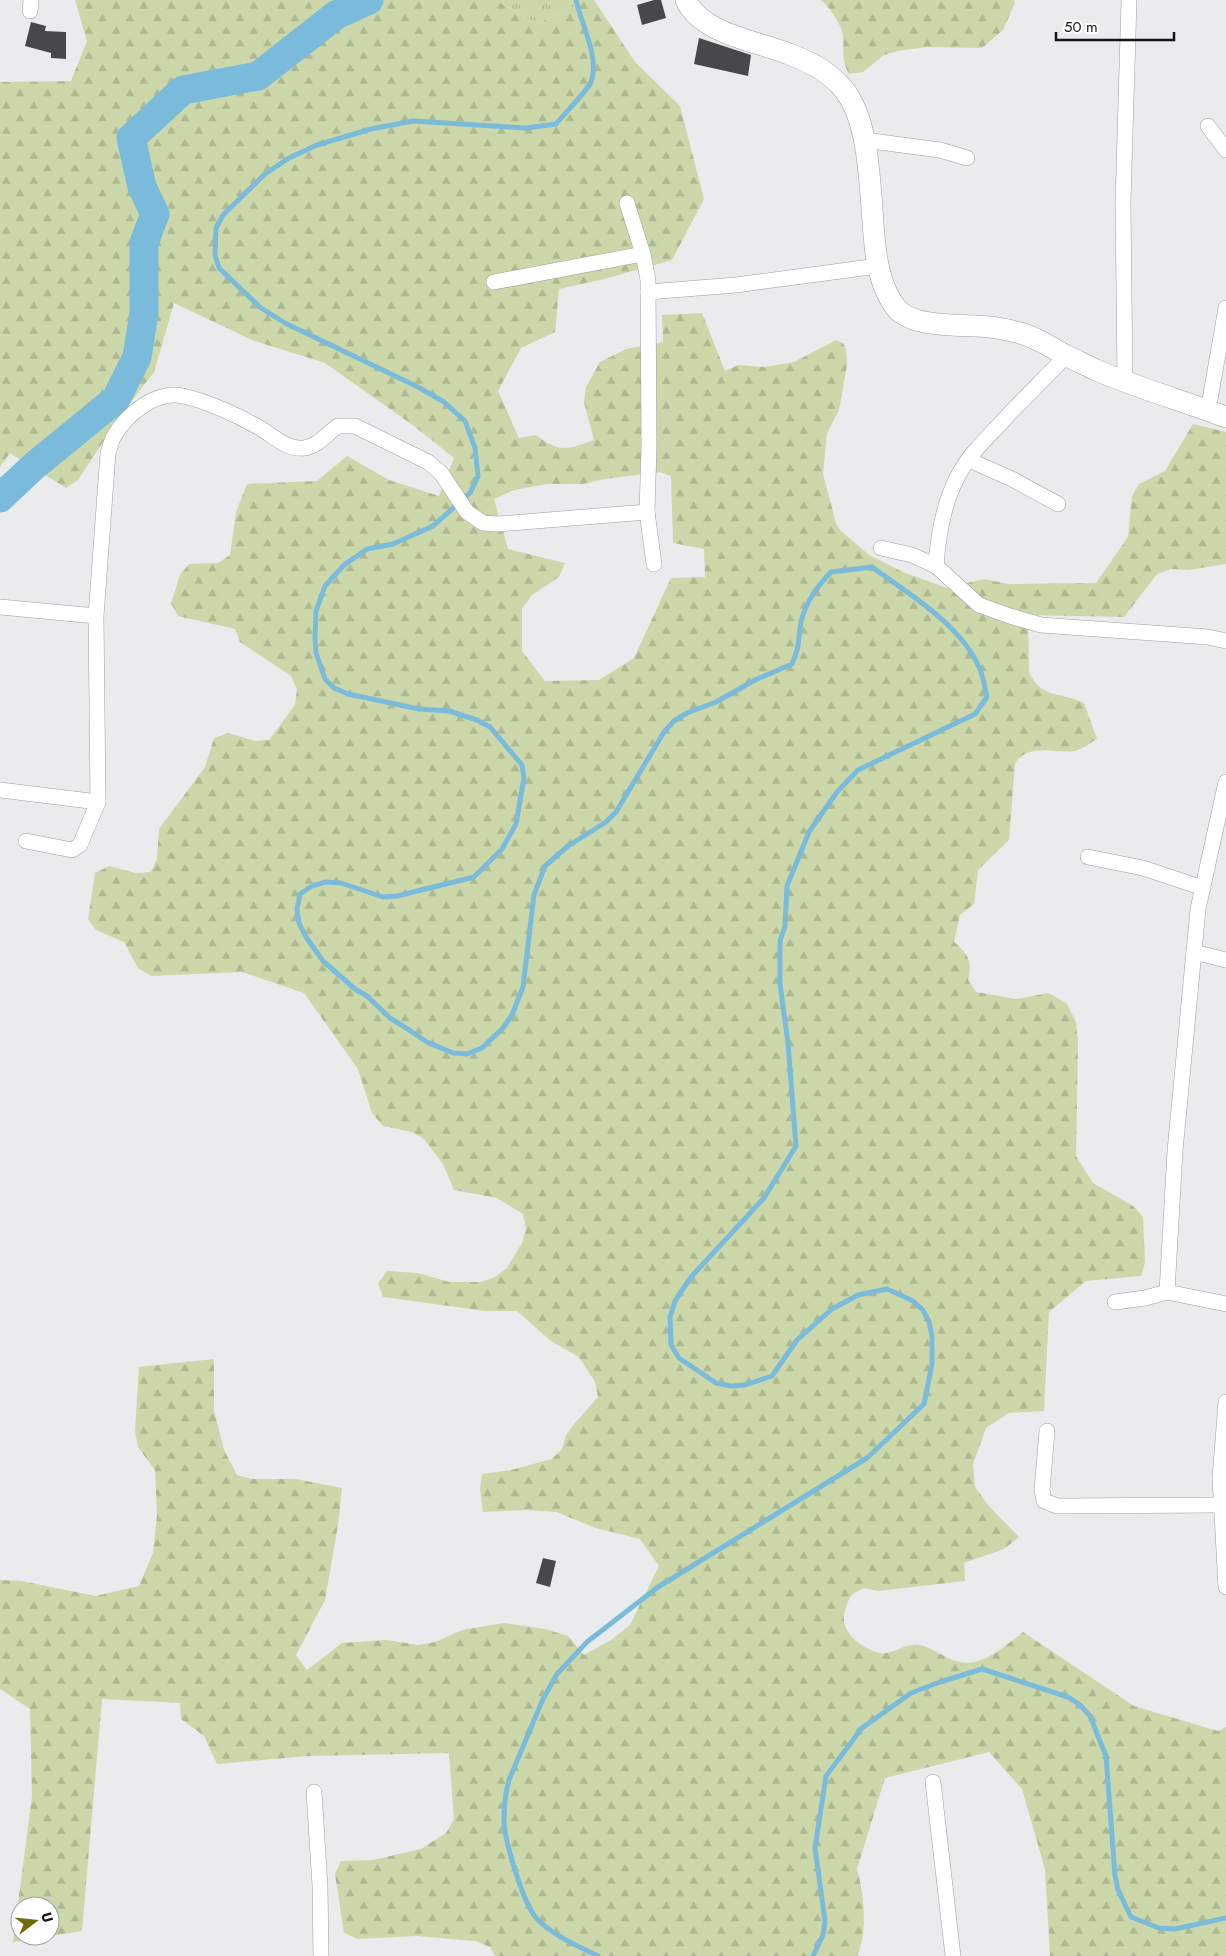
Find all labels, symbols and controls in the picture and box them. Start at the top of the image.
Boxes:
scale bar [1056,10,1174,42]
text: 50 m [1064,16,1098,38]
north arrow [10,1896,60,1946]
text: U [37,1910,58,1925]

